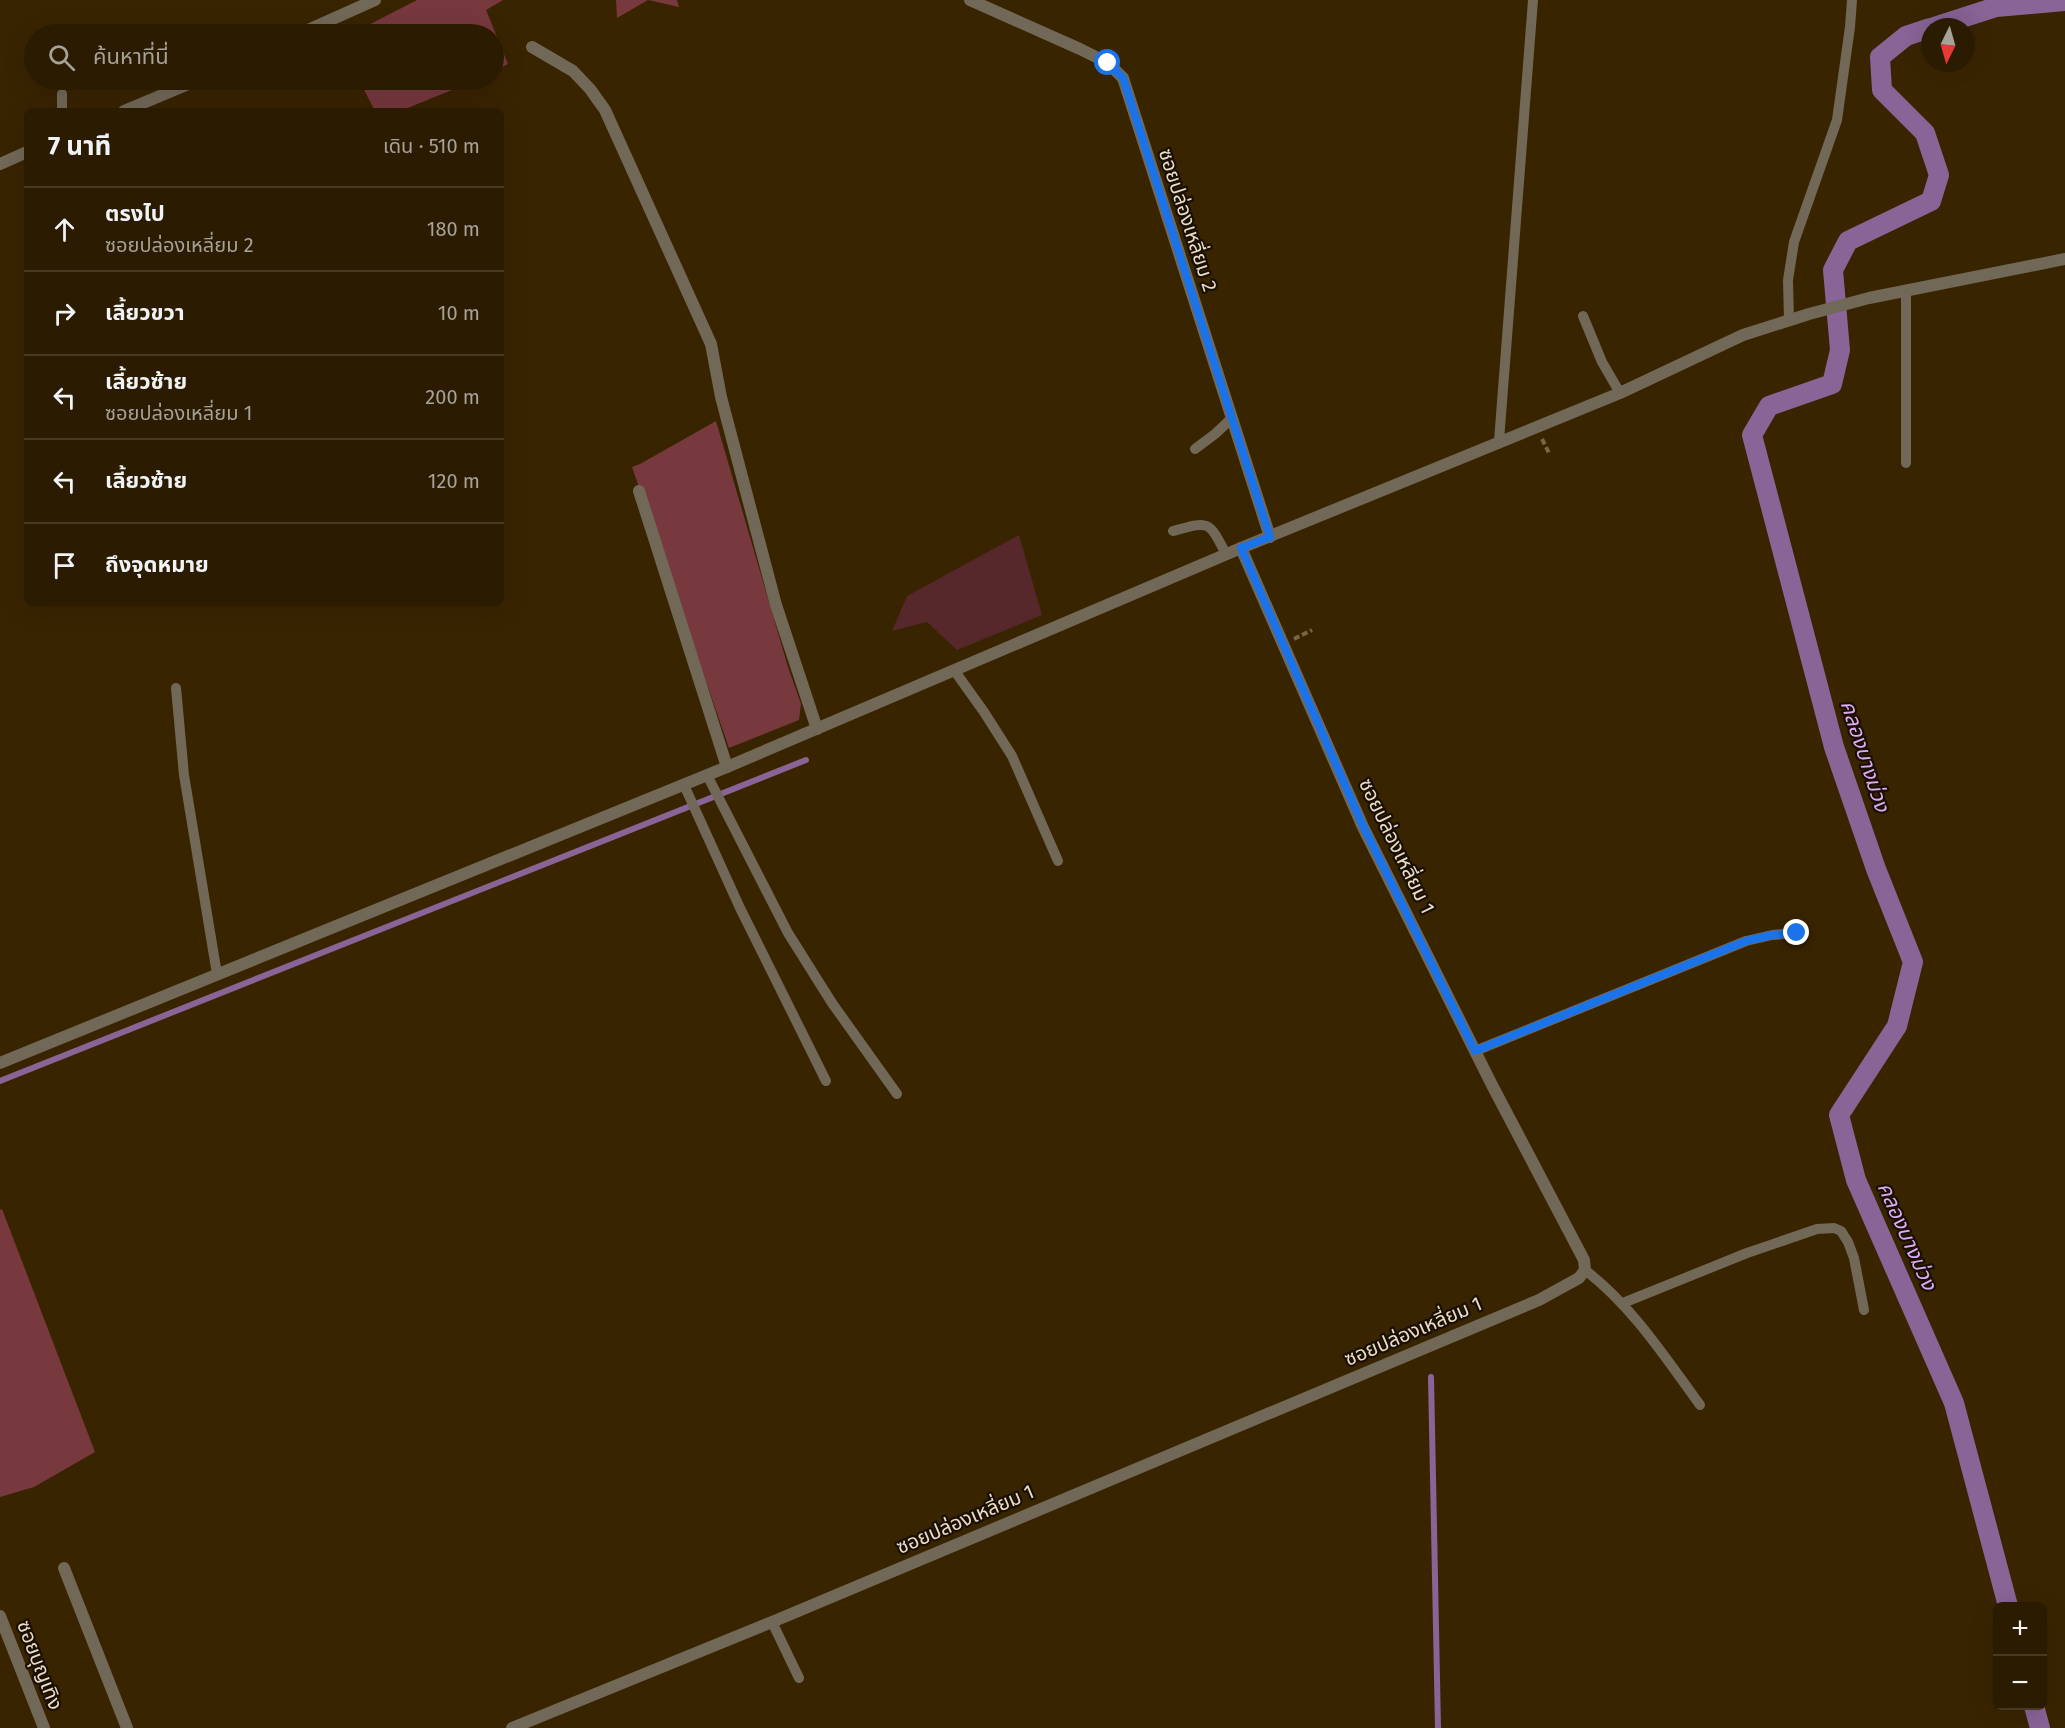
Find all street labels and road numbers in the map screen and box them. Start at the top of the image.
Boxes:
street label: ซอยปล่องเหลี่ยม 2 [1154,145,1224,294]
street label: ซอยปล่องเหลี่ยม 1 [1354,774,1442,918]
street label: ซอยปล่องเหลี่ยม 1 [1340,1289,1486,1371]
street label: ซอยปล่องเหลี่ยม 1 [892,1477,1038,1559]
street label: ซอยบุญเทิง [12,1617,68,1713]

